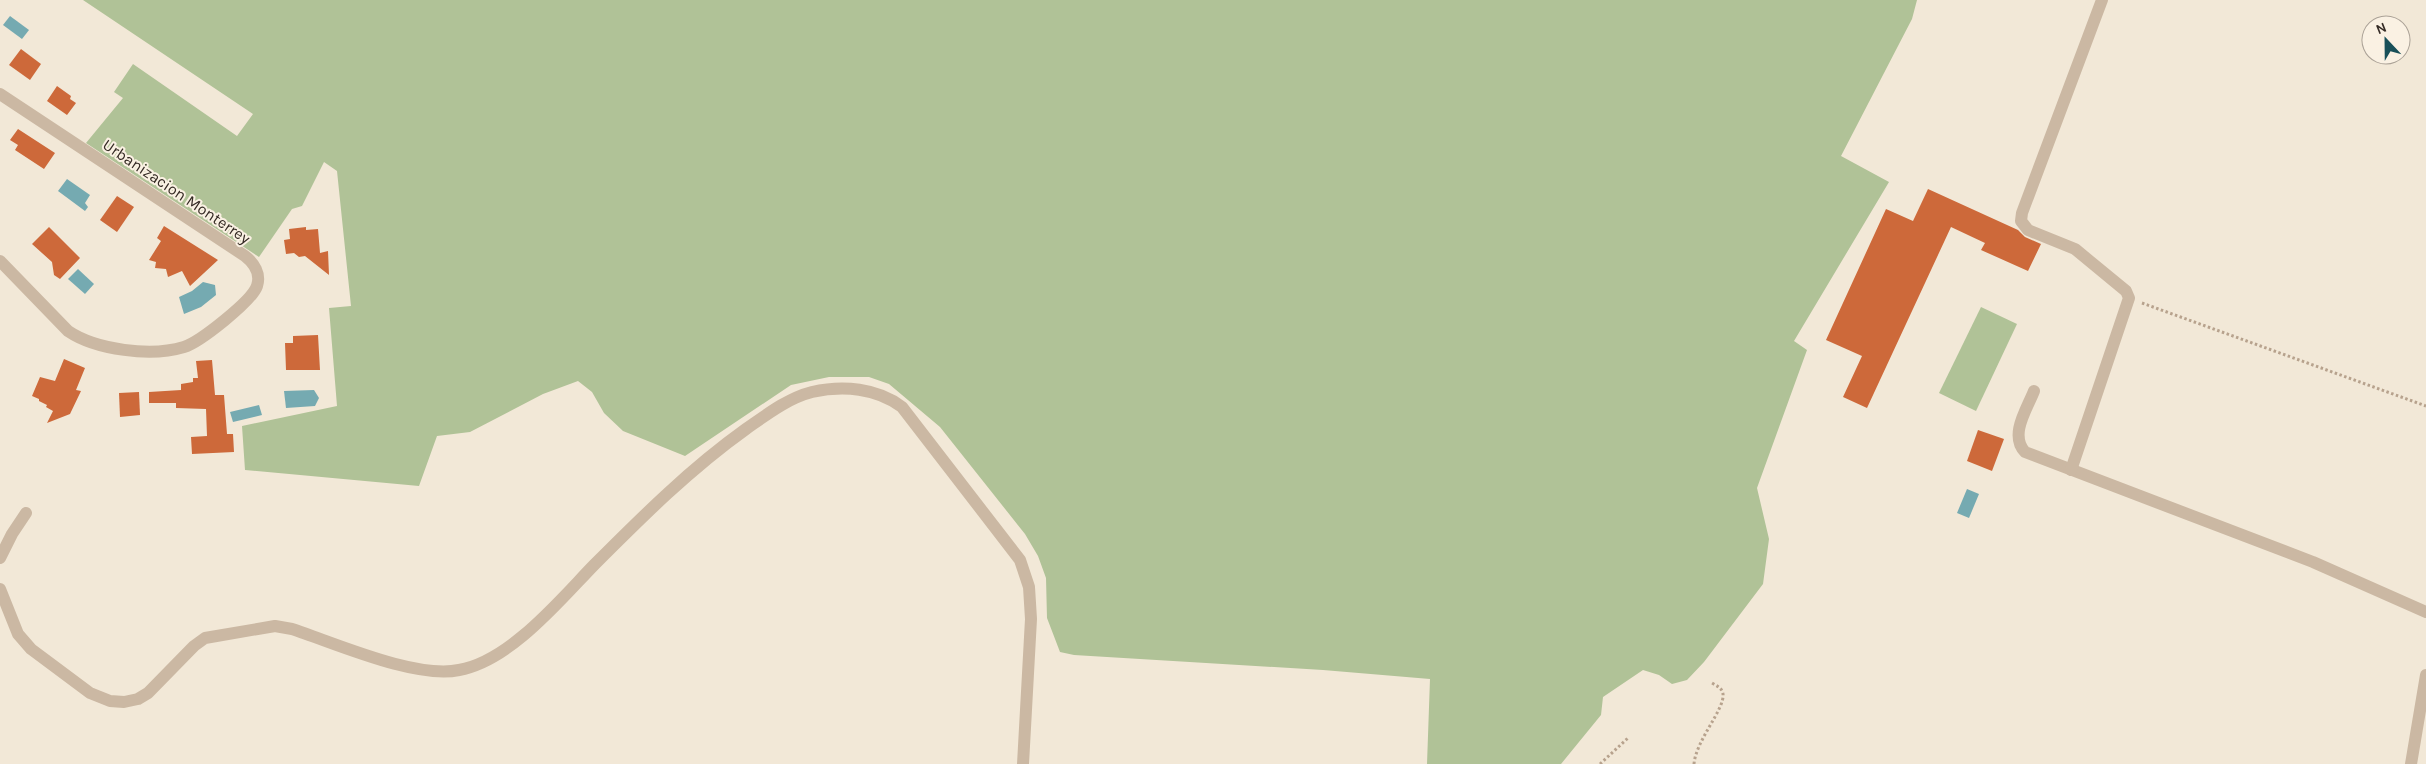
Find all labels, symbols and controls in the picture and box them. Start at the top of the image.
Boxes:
north arrow [2361,15,2411,65]
text: N [2373,19,2389,38]
street label: Urbanizacion Monterrey [99,135,255,248]

